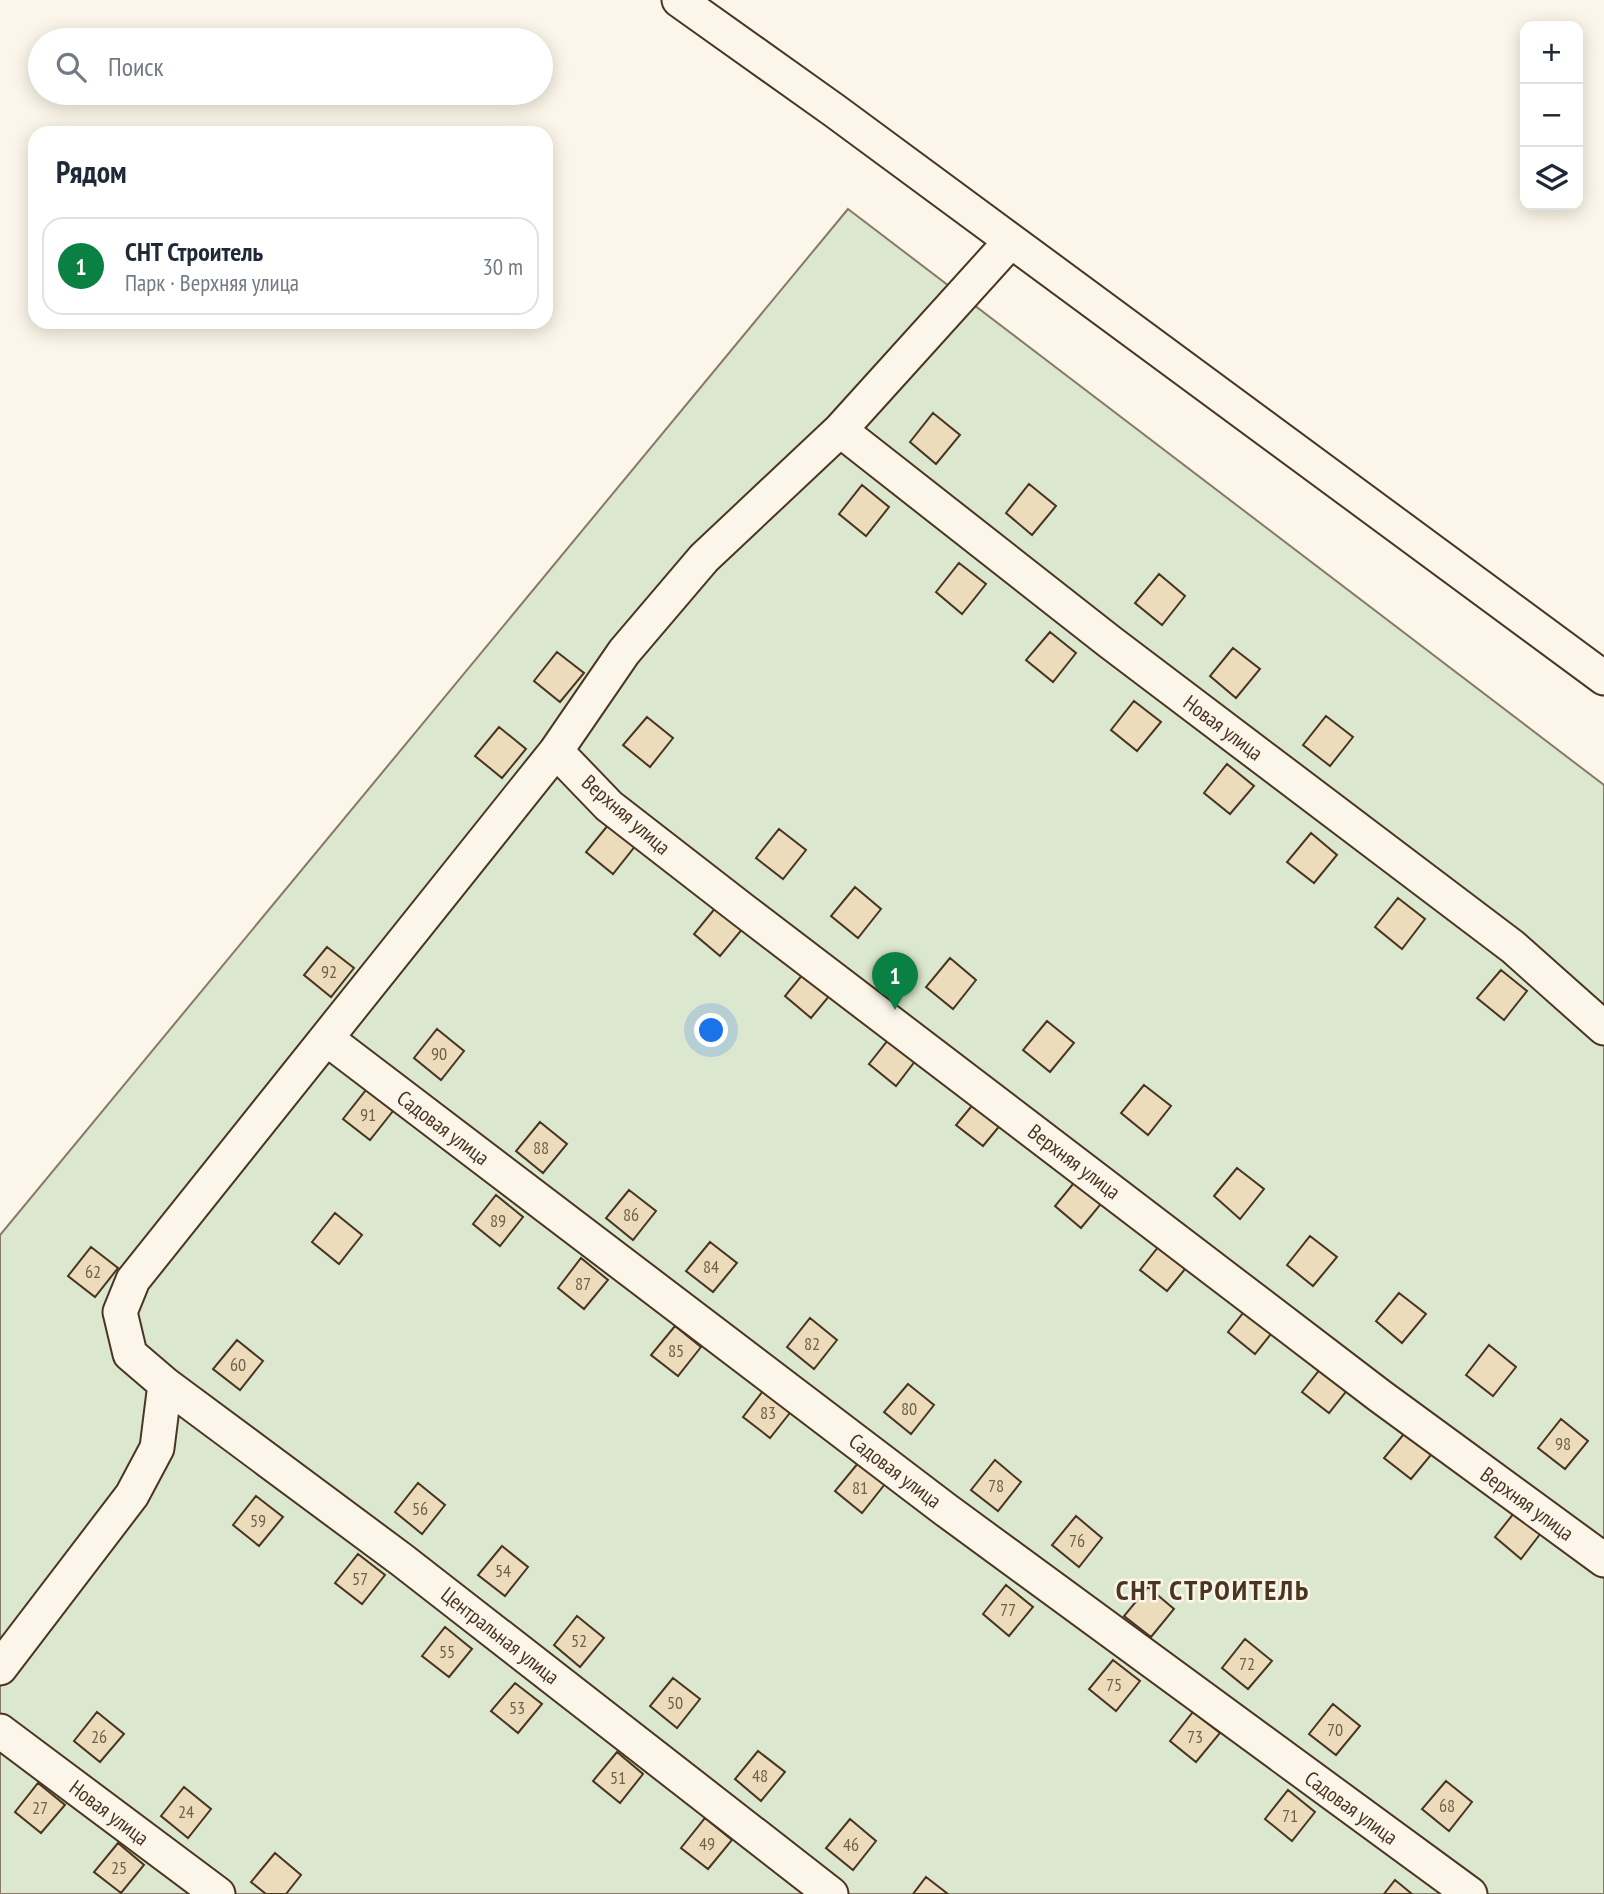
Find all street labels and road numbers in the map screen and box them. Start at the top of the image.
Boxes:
street label: Новая улица [1178,689,1268,766]
street label: Верхняя улица [576,769,676,861]
street label: Садовая улица [392,1084,495,1171]
street label: Верхняя улица [1023,1118,1126,1205]
street label: Садовая улица [844,1427,947,1514]
street label: Верхняя улица [1475,1461,1579,1546]
street label: Центральная улица [436,1581,565,1690]
street label: Садовая улица [1299,1765,1403,1850]
street label: Новая улица [64,1774,154,1851]

